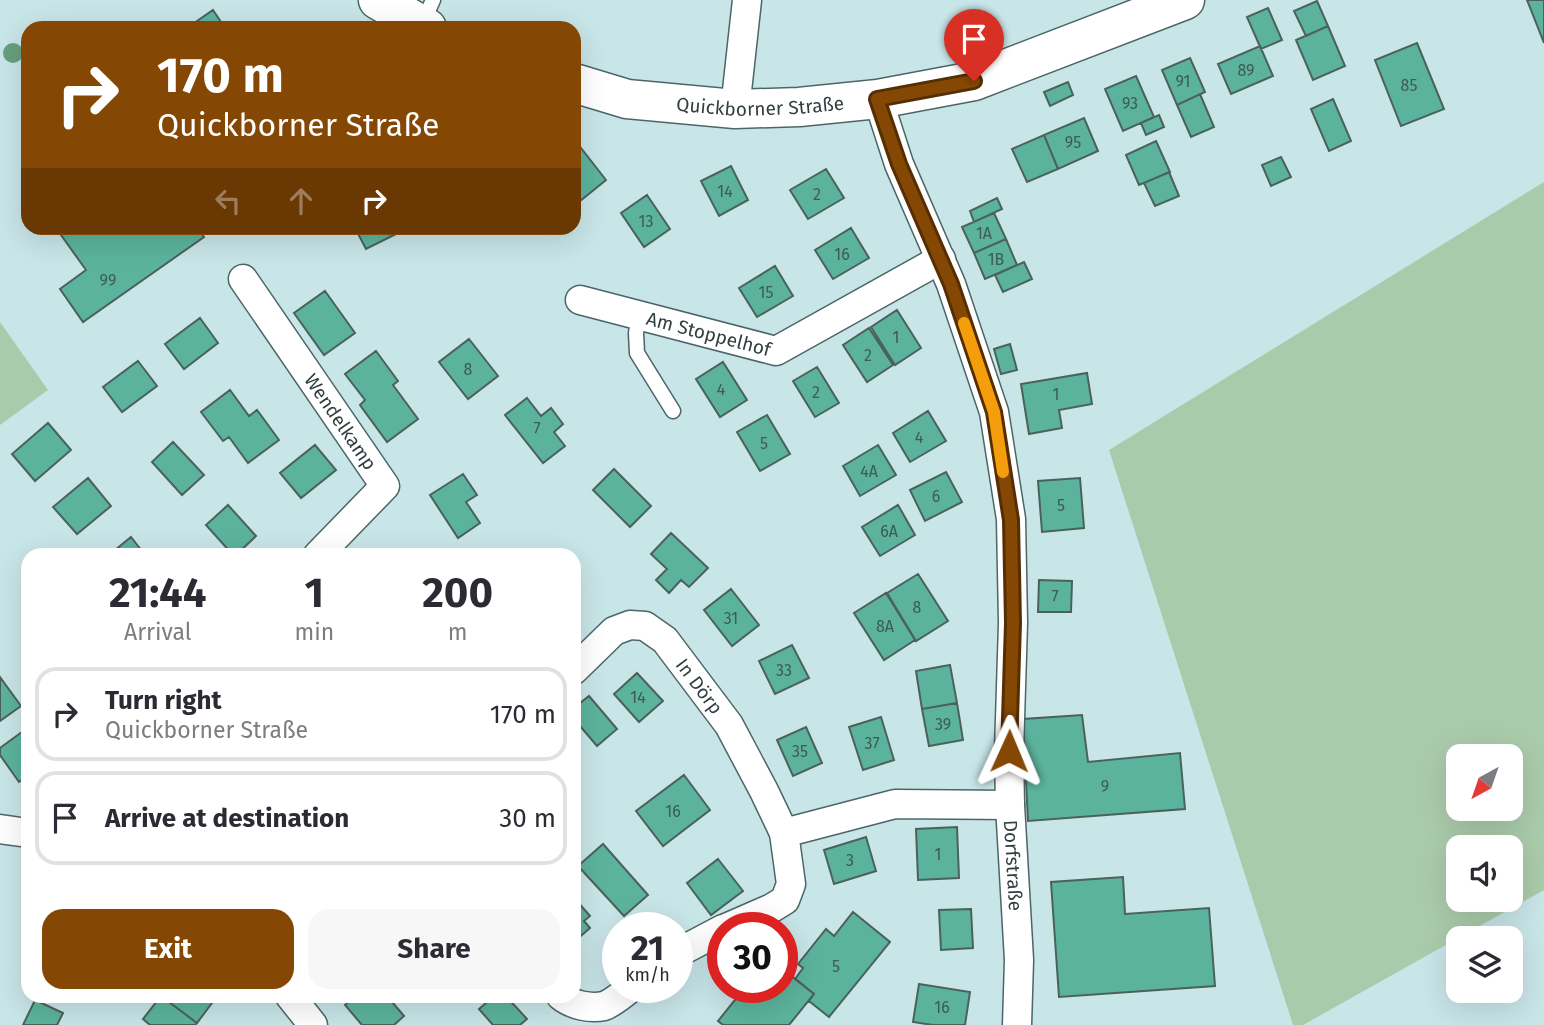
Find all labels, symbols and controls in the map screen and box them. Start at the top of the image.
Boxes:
pin [944,9,1004,81]
icon: arrive [955,20,993,58]
text: 170 m [157,46,284,105]
icon: right [42,49,133,140]
house number: 89 [1238,61,1254,80]
house number: 91 [1175,72,1191,91]
house number: 85 [1401,76,1417,95]
street label: Quickborner Straße [675,91,845,121]
house number: 93 [1122,94,1138,113]
text: Quickborner Straße [157,106,440,144]
house number: 95 [1065,133,1081,152]
icon: left [209,182,247,220]
icon: ahead [282,182,320,220]
icon: right [355,182,393,220]
house number: 14 [717,182,733,201]
house number: 2 [813,185,821,204]
house number: 13 [639,212,653,231]
house number: 1A [976,224,993,243]
house number: 16 [834,245,850,264]
house number: 1B [988,250,1005,269]
house number: 99 [100,271,116,290]
house number: 15 [759,283,773,302]
street label: Am Stoppelhof [644,306,775,361]
house number: 1 [893,328,899,347]
house number: 2 [864,346,872,365]
house number: 8 [464,360,473,379]
street label: Wendelkamp [300,369,382,474]
house number: 4 [717,380,726,399]
house number: 2 [812,383,820,402]
house number: 1 [1053,385,1059,404]
house number: 7 [533,419,541,438]
house number: 4 [915,428,924,447]
house number: 5 [760,434,768,453]
house number: 4A [860,462,879,481]
house number: 6 [932,487,940,506]
house number: 5 [1057,496,1065,515]
house number: 6A [880,522,899,541]
text: 21:44 [109,568,207,618]
text: 1 [305,568,324,618]
text: 200 [422,568,493,618]
house number: 7 [1051,587,1059,606]
house number: 8 [913,598,922,617]
house number: 31 [724,609,738,628]
house number: 8A [876,617,895,636]
text: Arrival [124,618,191,646]
text: min [295,618,334,646]
text: m [448,618,467,646]
street label: In Dörp [671,654,728,718]
house number: 33 [776,661,792,680]
text: Turn right [105,685,222,716]
house number: 14 [630,688,646,707]
icon: right [46,695,84,733]
text: 170 m [490,699,556,730]
position arrow [972,714,1046,788]
house number: 39 [935,715,951,734]
text: Quickborner Straße [105,716,308,744]
house number: 37 [864,734,880,753]
house number: 35 [792,742,808,761]
north arrow [1446,744,1522,821]
map controls [1446,744,1523,1003]
house number: 9 [1101,777,1109,796]
icon: arrive [46,799,84,837]
house number: 16 [665,802,681,821]
text: Arrive at destination [105,803,349,834]
text: 30 m [499,803,556,834]
street label: Dorfstraße [999,819,1028,912]
button: sound [1446,835,1523,912]
house number: 1 [935,845,941,864]
house number: 3 [846,851,854,870]
button: Exit [42,909,294,989]
button: Share [308,909,560,989]
speed limit sign: 30 [707,912,798,1003]
button: layers [1446,926,1523,1003]
text: 21 [631,927,664,969]
house number: 5 [832,957,840,976]
text: km/h [625,964,670,986]
house number: 16 [934,998,950,1017]

